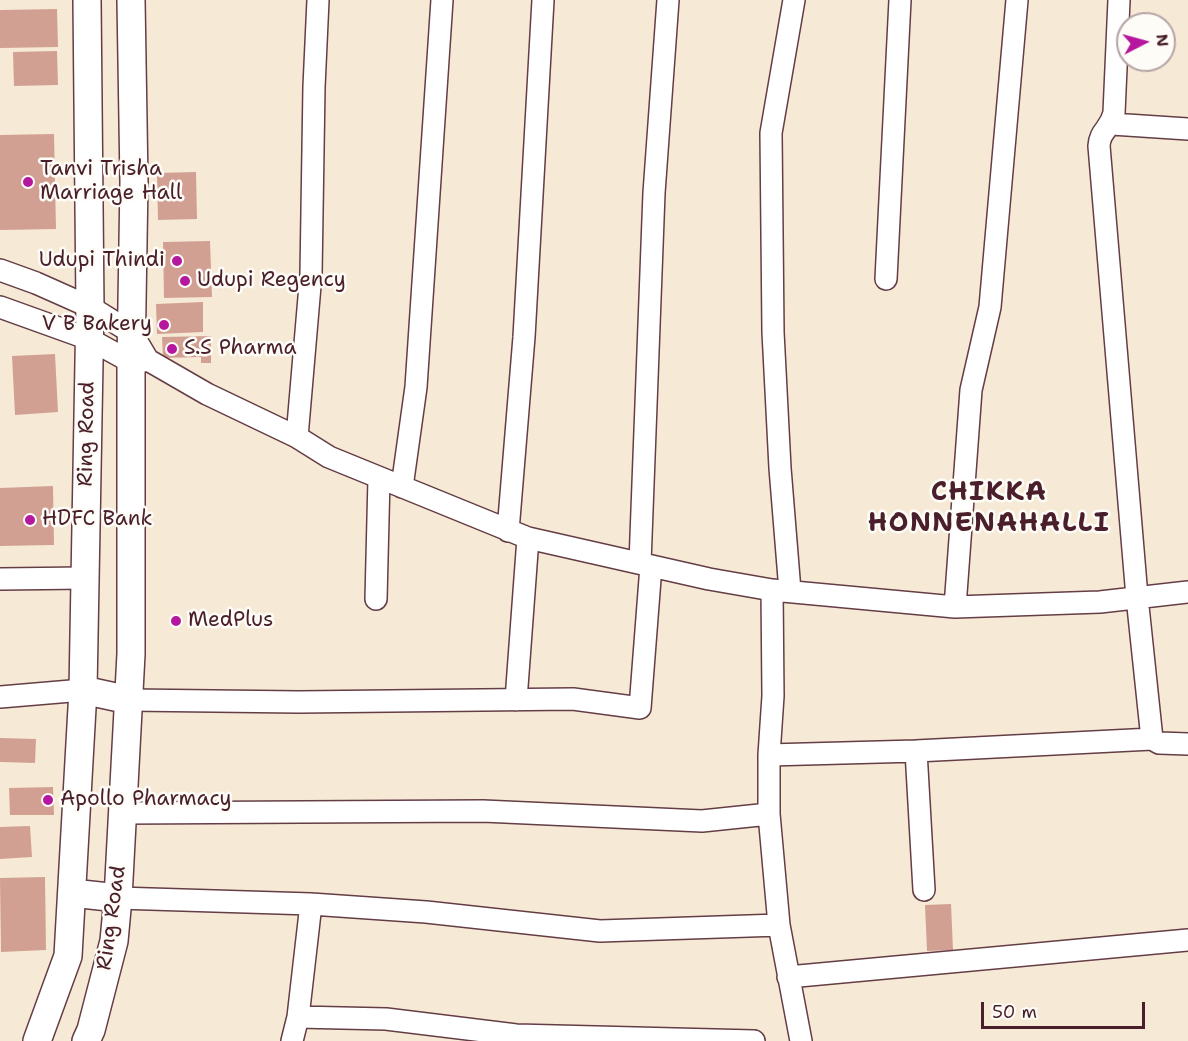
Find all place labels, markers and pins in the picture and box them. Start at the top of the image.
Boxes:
place label: Tanvi Trisha Marriage Hall [40,157,182,207]
marker: Tanvi Trisha Marriage Hall [21,175,35,189]
place label: Udupi Thindi [39,248,165,274]
marker: Udupi Thindi [170,254,184,268]
place label: Udupi Regency [197,268,346,294]
marker: Udupi Regency [178,274,192,288]
place label: V B Bakery [42,312,152,338]
marker: V B Bakery [157,318,171,332]
place label: S.S Pharma [184,336,297,362]
marker: S.S Pharma [165,342,179,356]
place label: HDFC Bank [42,507,153,533]
marker: HDFC Bank [23,513,37,527]
place label: MedPlus [188,608,273,634]
marker: MedPlus [169,614,183,628]
place label: Apollo Pharmacy [60,787,232,813]
marker: Apollo Pharmacy [41,793,55,807]

